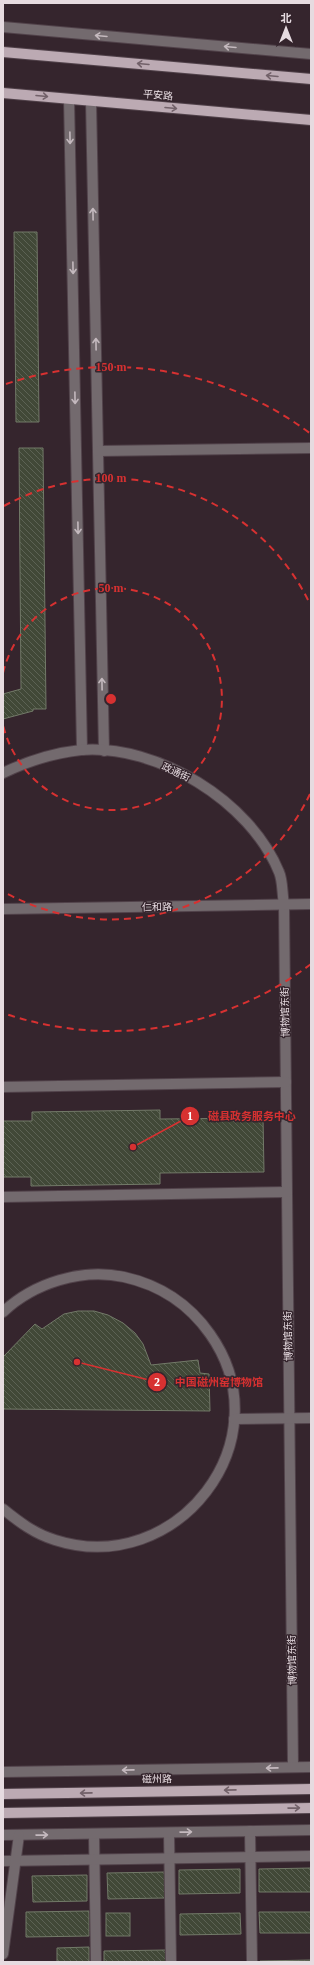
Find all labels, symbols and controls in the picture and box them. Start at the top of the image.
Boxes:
north arrow [266,8,306,48]
text: 北 [281,12,292,24]
one-way arrow [95,32,108,39]
one-way arrow [224,44,237,51]
one-way arrow [137,61,150,68]
one-way arrow [266,72,279,79]
street label: 平安路 [143,88,173,102]
one-way arrow [35,93,48,100]
one-way arrow [164,104,177,112]
one-way arrow [66,131,74,144]
one-way arrow [89,208,97,221]
one-way arrow [69,261,77,274]
one-way arrow [92,338,100,351]
text: 150 m [96,360,127,374]
one-way arrow [71,391,79,404]
text: 100 m [96,471,127,485]
one-way arrow [74,521,82,534]
text: 50 m [99,581,124,595]
one-way arrow [99,678,106,691]
centre of rings [104,692,118,706]
street label: 政通街 [160,761,192,783]
street label: 仁和路 [142,901,172,913]
street label: 博物馆东街 [279,987,291,1037]
callout: 磁县政务服务中心 [180,1104,304,1127]
text: 1 [187,1109,193,1123]
text: 磁县政务服务中心 [208,1110,296,1122]
street label: 博物馆东街 [282,1311,294,1361]
callout: 中国磁州窑博物馆 [147,1370,271,1393]
text: 2 [154,1375,160,1389]
text: 中国磁州窑博物馆 [175,1376,263,1388]
street label: 博物馆东街 [286,1635,298,1685]
one-way arrow [266,1764,279,1771]
one-way arrow [122,1766,135,1774]
street label: 磁州路 [142,1773,172,1785]
one-way arrow [224,1786,237,1794]
one-way arrow [80,1789,93,1796]
one-way arrow [287,1804,300,1812]
one-way arrow [179,1829,192,1836]
one-way arrow [35,1831,48,1839]

